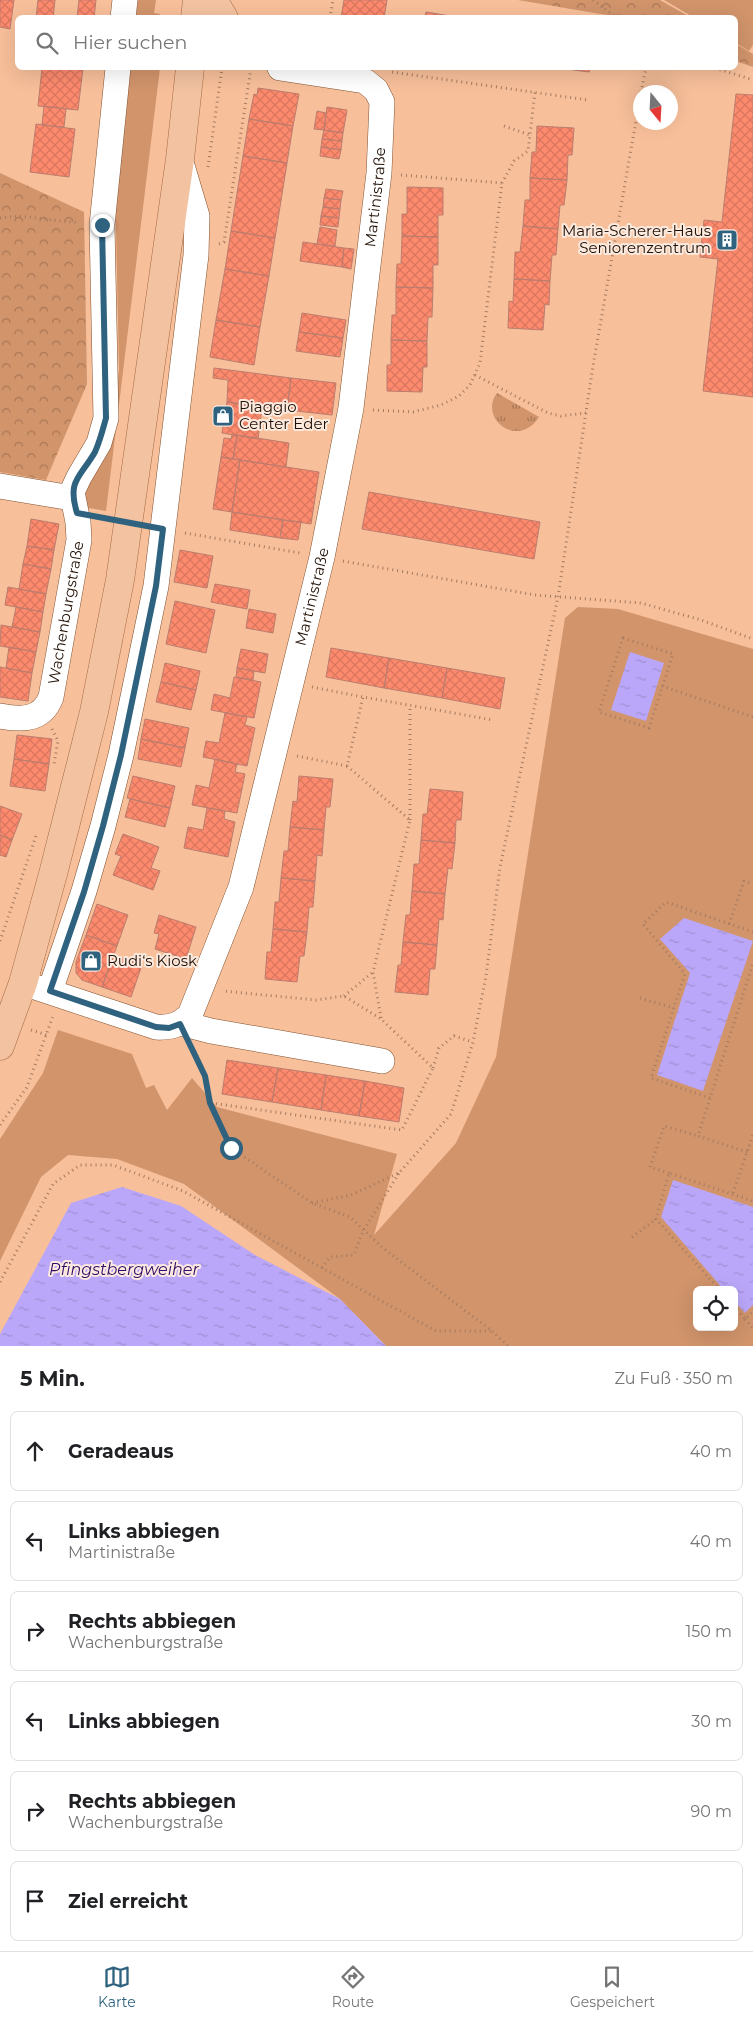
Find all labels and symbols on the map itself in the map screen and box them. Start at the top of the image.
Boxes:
north arrow [633,85,678,130]
street label: Martinistraße [360,147,389,248]
route end [91,214,114,237]
place label: Maria-Scherer-Haus Seniorenzentrum [562,221,711,257]
building icon: Maria-Scherer-Haus Seniorenzentrum [715,228,739,252]
place label: Piaggio Center Eder [239,397,328,433]
shop icon: Piaggio Center Eder [211,404,235,428]
street label: Wachenburgstraße [43,539,88,686]
street label: Martinistraße [291,546,333,648]
shop icon: Rudi‘s Kiosk [79,949,103,973]
place label: Rudi‘s Kiosk [107,951,197,970]
route start [220,1137,243,1160]
water label: Pfingstbergweiher [49,1260,199,1279]

